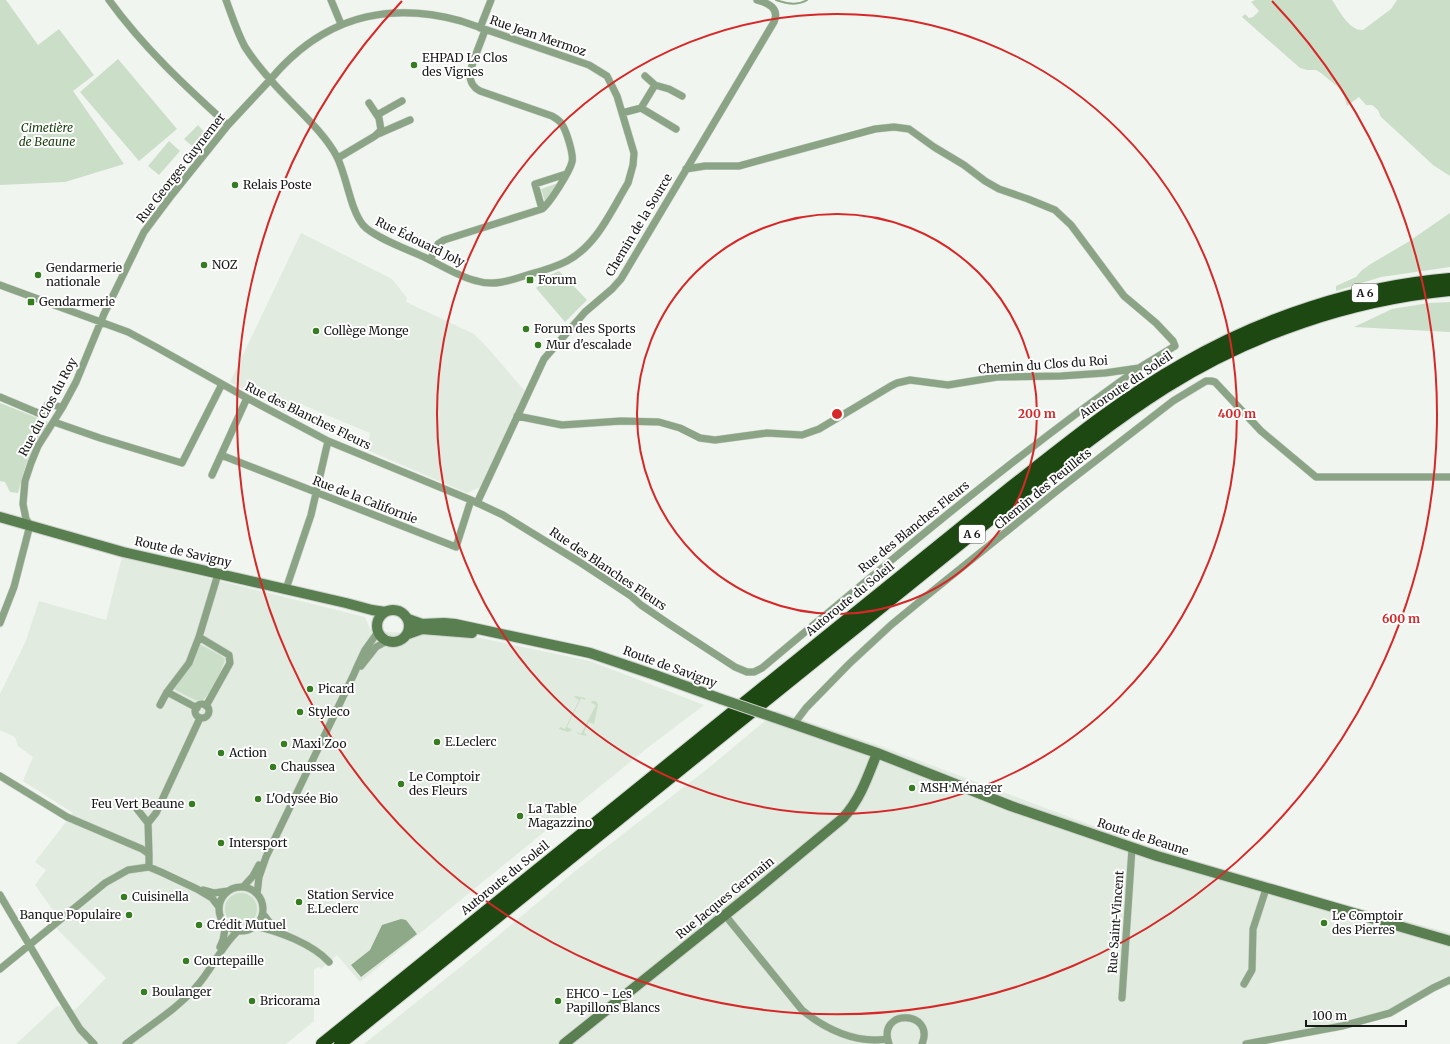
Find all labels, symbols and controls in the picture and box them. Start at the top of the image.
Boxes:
street label: Rue Jean Mermoz [488,12,589,59]
place label: EHPAD Le Clos des Vignes [422,50,508,79]
marker: EHPAD Le Clos des Vignes [409,60,419,70]
street label: Rue Georges Guynemer [133,109,229,226]
park label: Cimetière de Beaune [19,120,75,149]
street label: Chemin de la Source [602,171,675,279]
place label: Relais Poste [243,177,311,192]
marker: Relais Poste [230,180,240,190]
street label: Rue Édouard Joly [373,213,467,270]
place label: NOZ [212,257,238,272]
place label: Gendarmerie nationale [46,260,122,289]
marker: NOZ [199,260,209,270]
marker: Gendarmerie nationale [33,270,43,280]
place label: Forum [538,272,577,287]
marker: Forum [525,275,535,285]
road number: A 6 [1352,284,1378,302]
place label: Gendarmerie [39,294,115,309]
marker: Gendarmerie [26,297,36,307]
place label: Forum des Sports [534,321,636,336]
place label: Collège Monge [324,323,409,338]
marker: Forum des Sports [521,324,531,334]
marker: Collège Monge [311,326,321,336]
place label: Mur d'escalade [546,337,631,352]
marker: Mur d'escalade [533,340,543,350]
street label: Autoroute du Soleil [1075,348,1175,422]
street label: Chemin du Clos du Roi [978,352,1108,377]
street label: Rue du Clos du Roy [15,355,80,459]
street label: Rue des Blanches Fleurs [243,379,374,453]
text: 200 m [1018,406,1056,421]
text: 400 m [1218,406,1256,421]
centre of rings [830,407,844,421]
street label: Chemin des Peuillets [991,445,1094,532]
street label: Rue de la Californie [311,473,420,526]
street label: Rue des Blanches Fleurs [855,477,972,576]
street label: Rue des Blanches Fleurs [547,524,670,613]
road number: A 6 [959,525,985,543]
street label: Route de Savigny [133,533,233,570]
street label: Autoroute du Soleil [802,558,897,639]
text: 600 m [1382,611,1420,626]
street label: Route de Savigny [621,643,719,691]
place label: Picard [318,681,354,696]
marker: Picard [305,684,315,694]
place label: Styleco [308,704,350,719]
marker: Styleco [295,707,305,717]
place label: E.Leclerc [445,734,497,749]
place label: Maxi Zoo [292,736,346,751]
marker: E.Leclerc [432,737,442,747]
marker: Maxi Zoo [279,739,289,749]
place label: Action [228,745,267,760]
marker: Action [216,748,226,758]
place label: Chaussea [281,759,336,774]
marker: Chaussea [268,762,278,772]
place label: Le Comptoir des Fleurs [409,769,481,798]
marker: Le Comptoir des Fleurs [396,779,406,789]
place label: MSH Ménager [920,780,1003,795]
marker: MSH Ménager [907,783,917,793]
place label: L'Odysée Bio [266,791,338,806]
marker: L'Odysée Bio [253,794,263,804]
place label: Feu Vert Beaune [91,796,184,811]
marker: Feu Vert Beaune [187,799,197,809]
place label: La Table Magazzino [528,801,592,830]
marker: La Table Magazzino [515,811,525,821]
street label: Route de Beaune [1096,815,1191,858]
place label: Intersport [229,835,288,850]
street label: Autoroute du Soleil [457,837,552,918]
marker: Intersport [216,838,226,848]
street label: Rue Jacques Germain [673,853,777,942]
street label: Rue Saint-Vincent [1104,870,1127,974]
place label: Station Service E.Leclerc [307,887,394,916]
place label: Cuisinella [132,889,189,904]
marker: Cuisinella [119,892,129,902]
marker: Station Service E.Leclerc [294,897,304,907]
place label: Banque Populaire [20,907,121,922]
place label: Le Comptoir des Pierres [1332,908,1404,937]
marker: Banque Populaire [124,910,134,920]
place label: Crédit Mutuel [207,917,286,932]
marker: Le Comptoir des Pierres [1319,918,1329,928]
marker: Crédit Mutuel [194,920,204,930]
place label: Courtepaille [194,953,264,968]
marker: Courtepaille [181,956,191,966]
place label: Boulanger [152,984,212,999]
place label: EHCO - Les Papillons Blancs [566,986,660,1015]
marker: Boulanger [139,987,149,997]
place label: Bricorama [260,993,321,1008]
marker: Bricorama [247,996,257,1006]
marker: EHCO - Les Papillons Blancs [553,996,563,1006]
scale bar [1306,1002,1406,1028]
text: 100 m [1312,1008,1347,1023]

